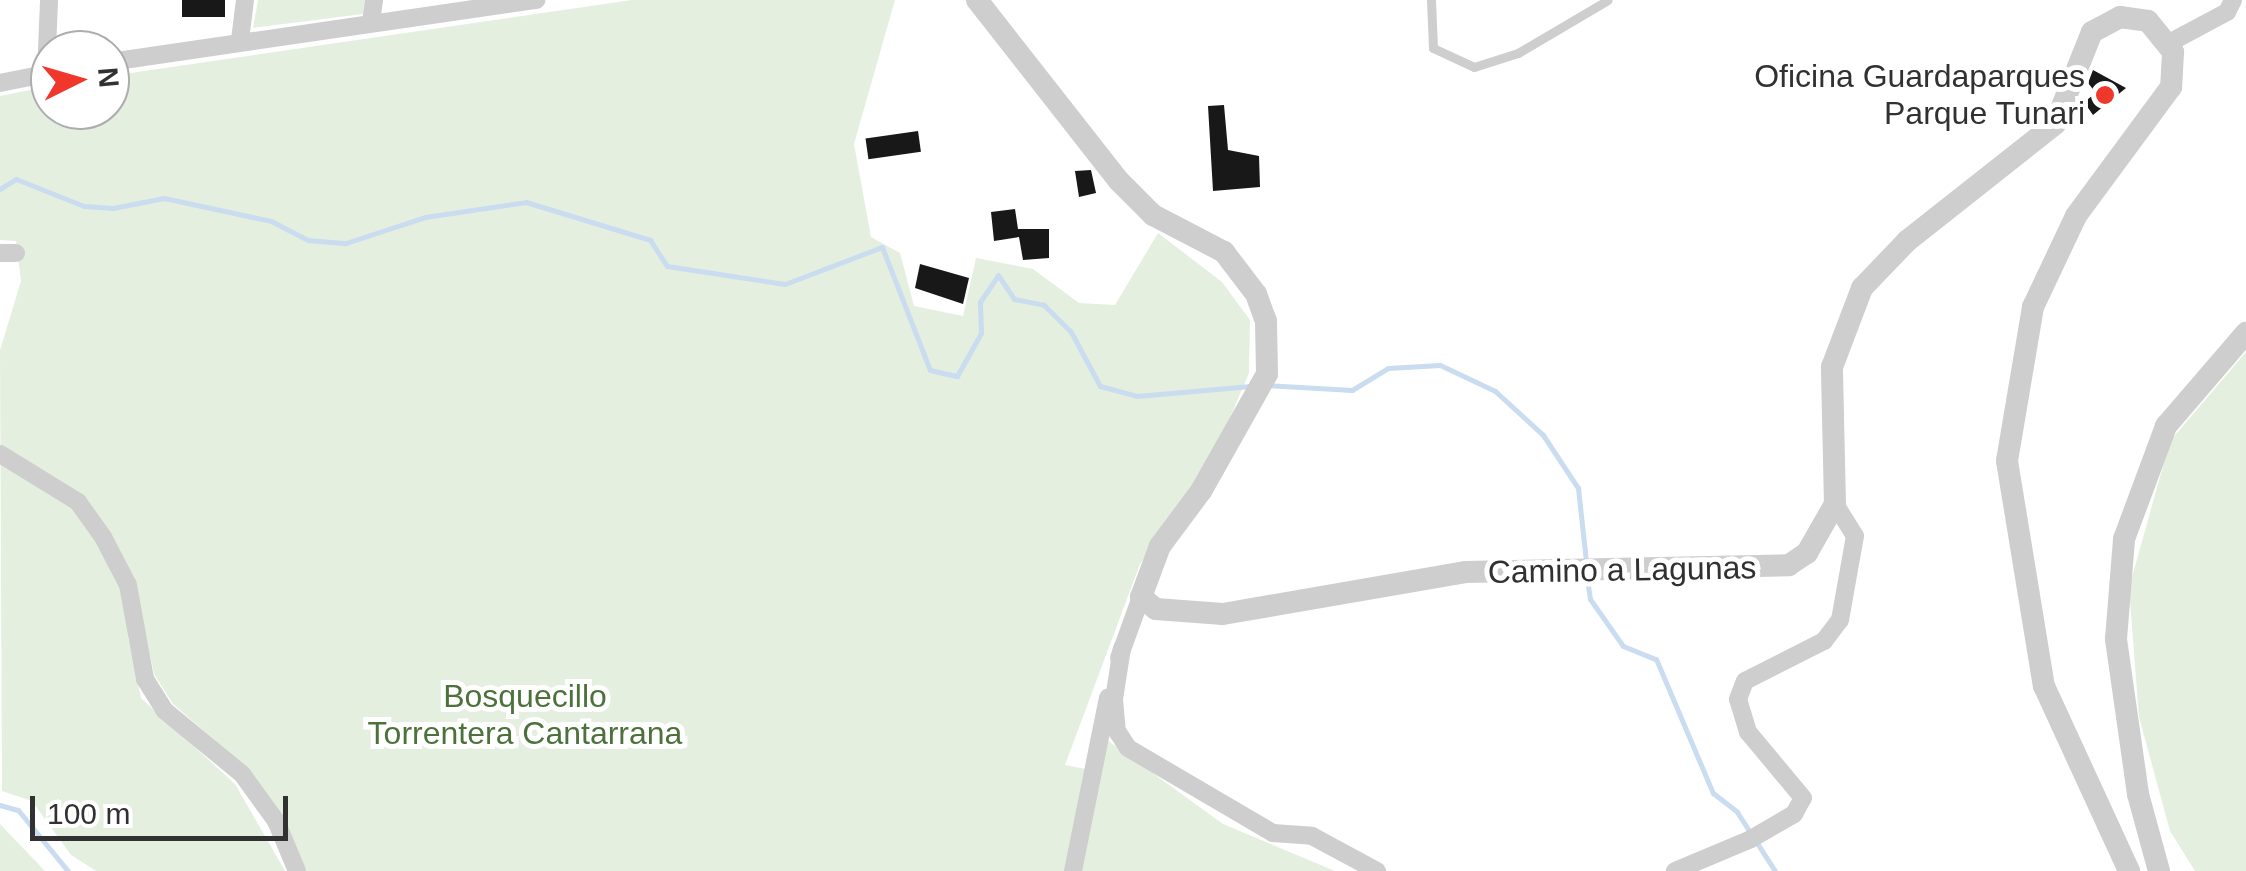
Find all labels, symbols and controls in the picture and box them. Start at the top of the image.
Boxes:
north arrow [30,30,130,130]
place label: Oficina Guardaparques Parque Tunari [1754,58,2085,133]
text: N [92,66,125,89]
marker: Oficina Guardaparques Parque Tunari [2094,84,2116,106]
street label: Camino a Lagunas [1487,548,1757,592]
park label: Bosquecillo Torrentera Cantarrana [368,678,682,753]
scale bar [35,776,292,838]
text: 100 m [47,797,130,830]

